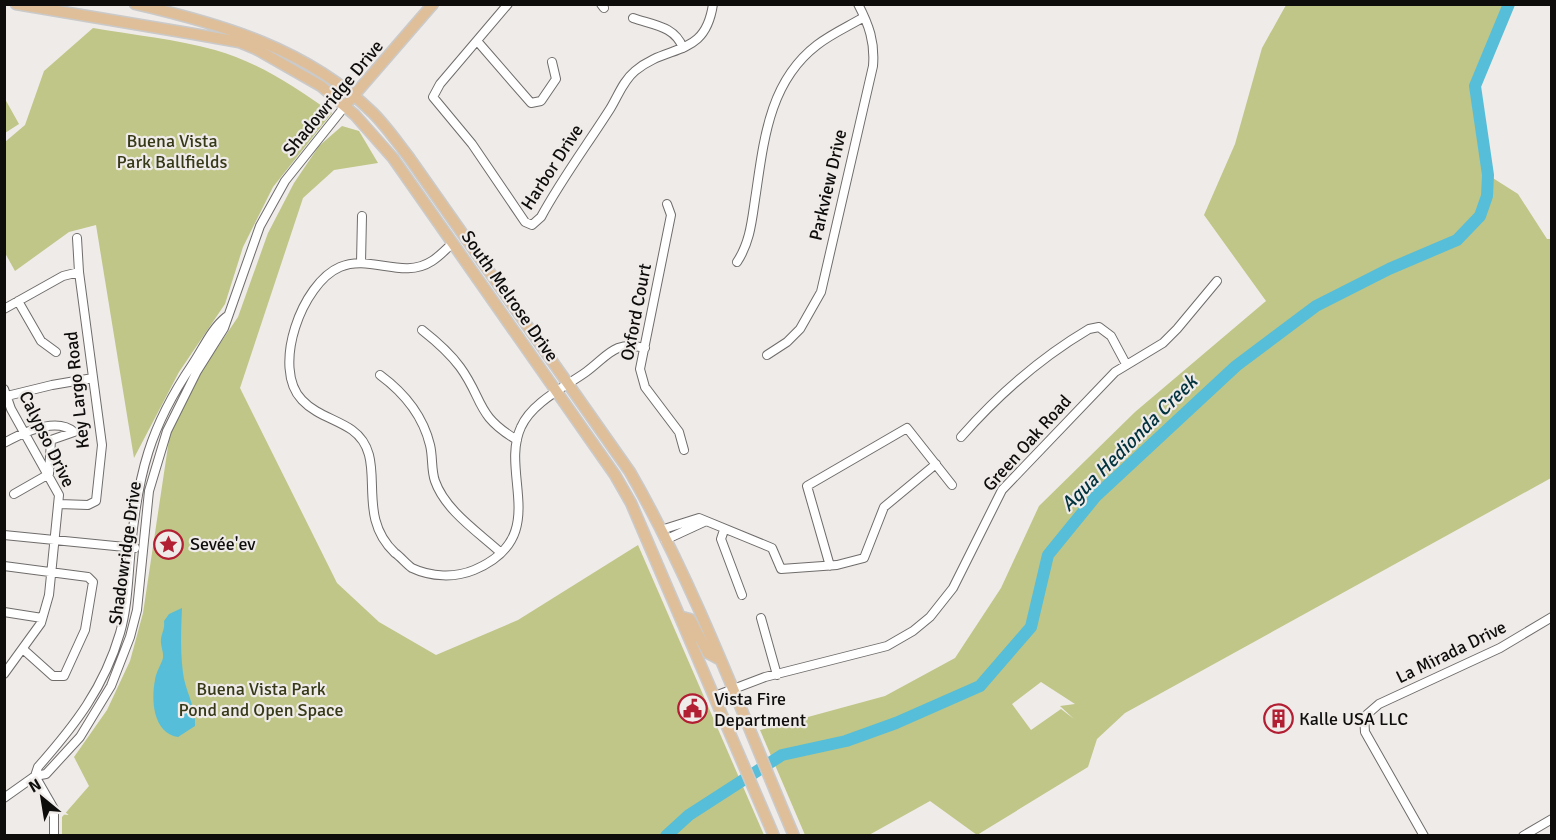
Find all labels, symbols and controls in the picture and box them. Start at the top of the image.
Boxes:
street label: Shadowridge Drive [278,36,388,160]
street label: Harbor Drive [516,120,588,214]
street label: Parkview Drive [805,127,851,243]
park label: Buena Vista Park Ballfields [117,130,228,173]
street label: South Melrose Drive [457,226,563,366]
street label: Oxford Court [616,262,656,362]
street label: Key Largo Road [60,330,94,450]
water label: Agua Hedionda Creek [1055,368,1204,517]
street label: Calypso Drive [14,387,80,491]
street label: Green Oak Road [978,390,1076,496]
street label: Shadowridge Drive [104,480,146,626]
place icon: Sevée'ev [153,528,185,560]
place label: Sevée'ev [190,533,256,555]
street label: La Mirada Drive [1392,616,1510,688]
park label: Buena Vista Park Pond and Open Space [179,678,344,721]
place label: Vista Fire Department [714,688,806,731]
public building icon: Vista Fire Department [677,693,709,725]
building icon: Kalle USA LLC [1262,703,1294,735]
place label: Kalle USA LLC [1299,708,1408,730]
north arrow [12,768,72,828]
text: N [25,774,45,797]

